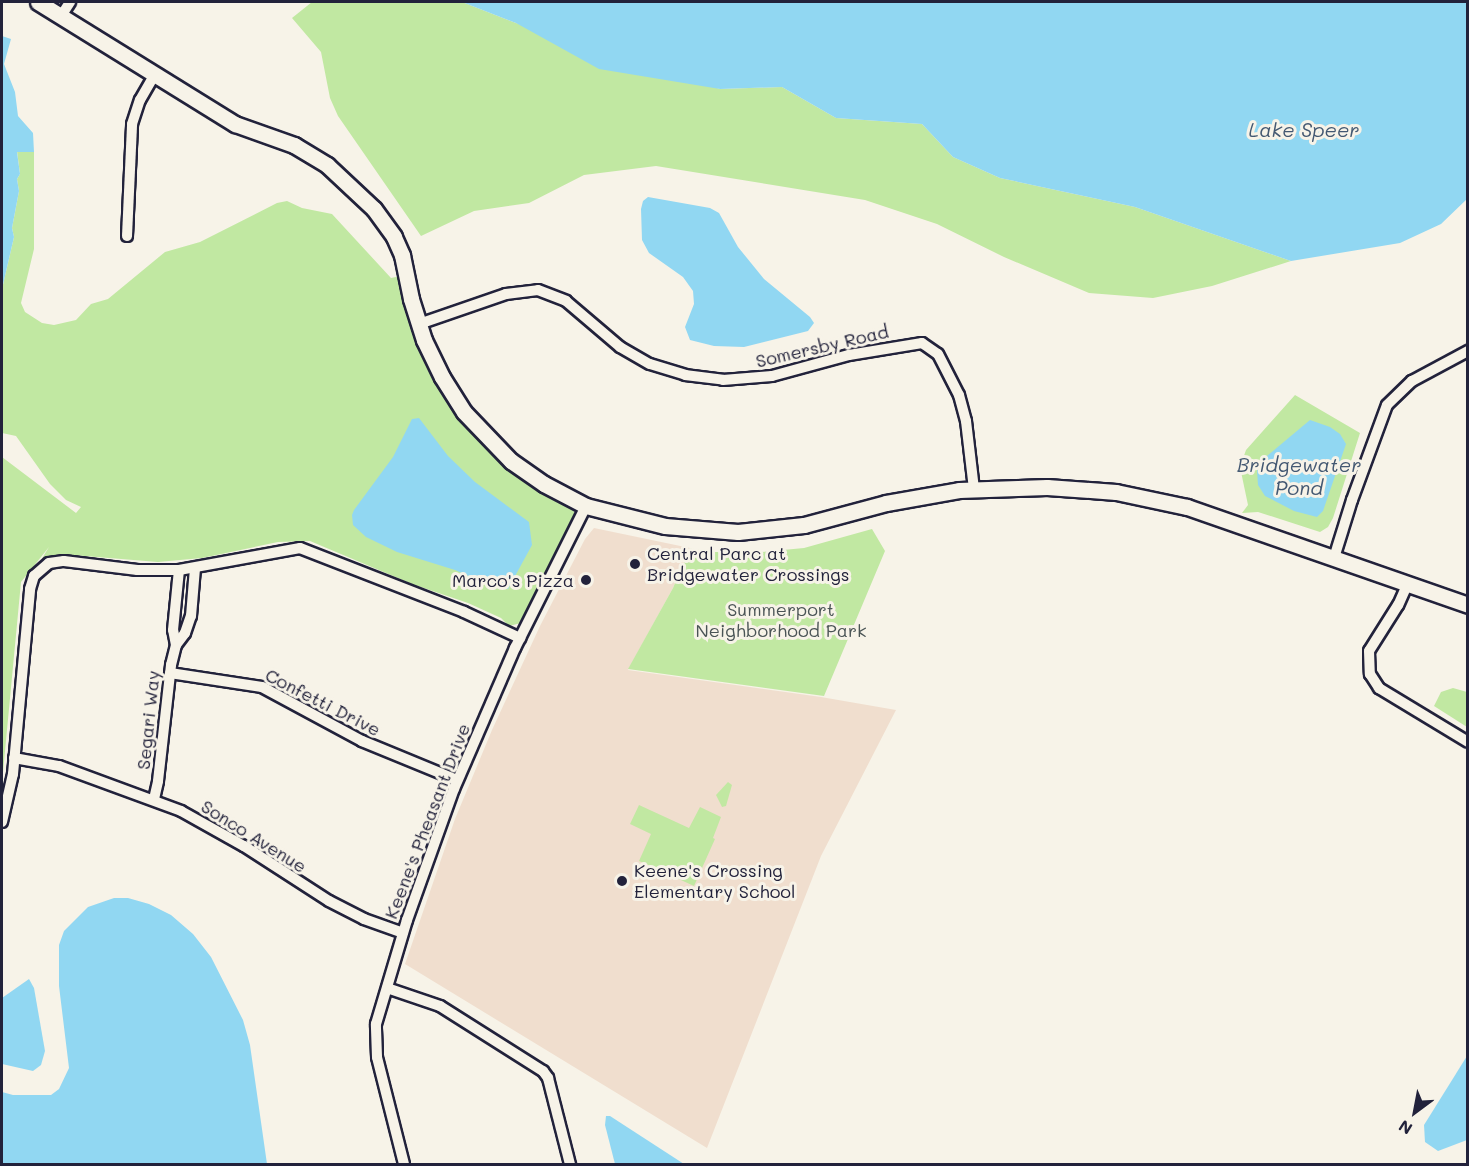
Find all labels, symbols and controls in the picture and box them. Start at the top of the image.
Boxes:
water label: Lake Speer [1249,117,1359,141]
street label: Somersby Road [754,320,890,372]
water label: Bridgewater Pond [1237,452,1361,499]
place label: Central Parc at Bridgewater Crossings [647,543,849,586]
marker: Central Parc at Bridgewater Crossings [628,557,642,571]
place label: Marco's Pizza [452,569,574,591]
marker: Marco's Pizza [579,573,593,587]
park label: Summerport Neighborhood Park [695,599,867,642]
street label: Confetti Drive [262,664,384,740]
street label: Segari Way [132,669,164,771]
street label: Keene's Pheasant Drive [380,720,474,922]
street label: Sonco Avenue [197,795,311,877]
place label: Keene's Crossing Elementary School [634,860,795,902]
marker: Keene's Crossing Elementary School [615,874,629,888]
north arrow [1385,1082,1445,1142]
text: N [1394,1116,1416,1140]

